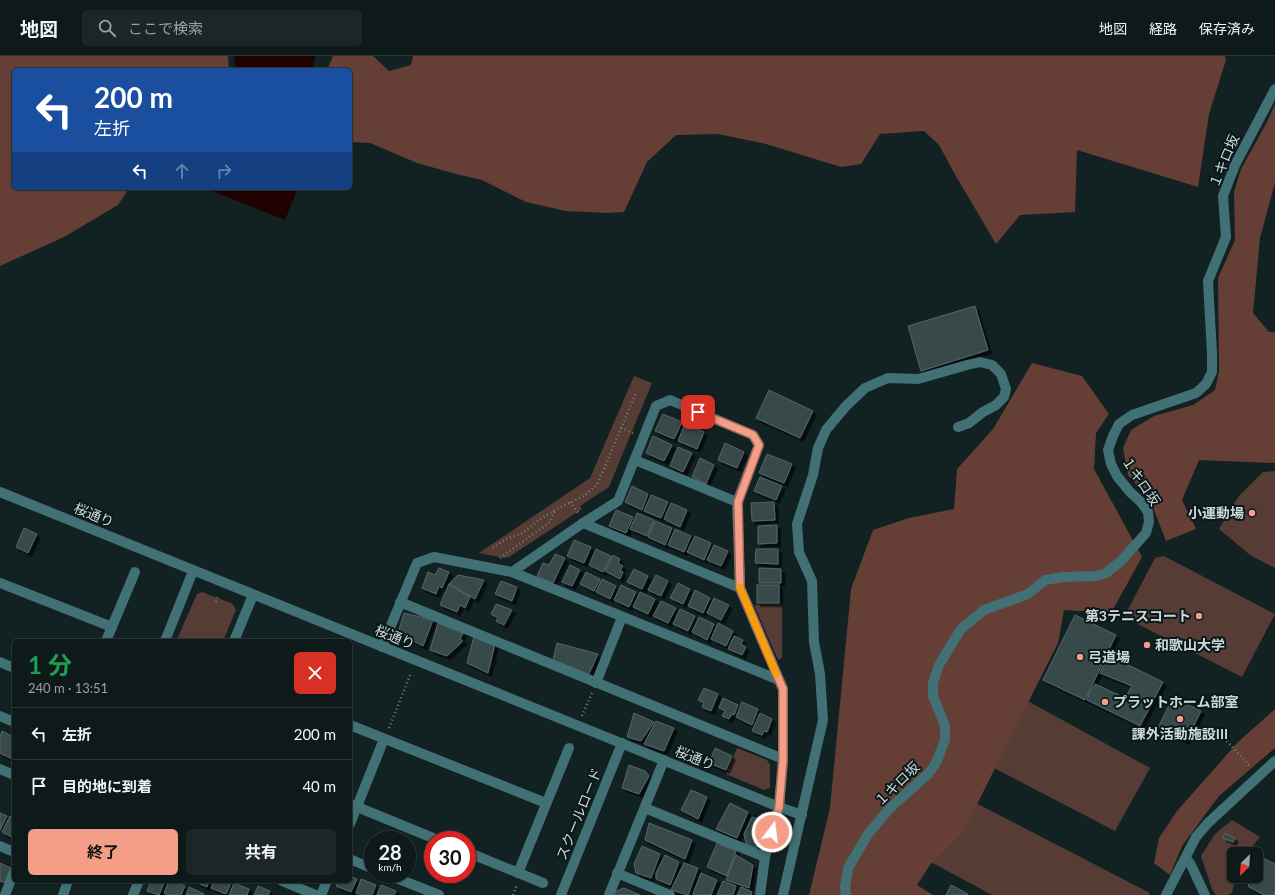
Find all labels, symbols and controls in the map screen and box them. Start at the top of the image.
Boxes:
search box [82,10,362,46]
text: 地図 [20,17,58,40]
icon: search [96,17,118,39]
text: ここで検索 [128,19,203,37]
text: 地図 [1099,20,1127,37]
text: 経路 [1149,20,1177,37]
text: 保存済み [1199,20,1255,37]
text: 200 m [94,80,173,114]
icon: left [28,84,80,136]
text: 左折 [94,117,130,139]
street label: １キロ坂 [1205,132,1242,190]
icon: left [129,160,151,182]
icon: ahead [171,160,193,182]
icon: right [213,160,235,182]
pin [681,395,715,429]
icon: arrive [687,401,709,423]
street label: １キロ坂 [1119,453,1164,509]
street label: 桜通り [72,499,117,530]
place label: 小運動場 [1188,504,1244,521]
marker: 小運動場 [1247,508,1257,518]
place label: 第3テニスコート [1085,607,1191,624]
marker: 第3テニスコート [1194,611,1204,621]
street label: 桜通り [373,621,418,652]
place label: 和歌山大学 [1155,636,1225,653]
marker: 和歌山大学 [1142,640,1152,650]
place label: 弓道場 [1088,648,1130,665]
text: 1 分 [28,650,72,679]
button: close [294,652,336,694]
marker: 弓道場 [1075,652,1085,662]
text: 240 m · 13:51 [28,680,108,696]
place label: プラットホーム部室 [1113,693,1239,710]
marker: プラットホーム部室 [1100,697,1110,707]
marker: 課外活動施設III [1175,714,1185,724]
icon: left [28,723,50,745]
text: 左折 [62,725,92,743]
text: 200 m [294,725,336,743]
place label: 課外活動施設III [1132,725,1228,742]
street label: 桜通り [673,742,718,773]
street label: １キロ坂 [871,758,923,809]
street label: スクールロード [552,765,605,862]
icon: arrive [28,775,50,797]
text: 目的地に到着 [62,777,152,795]
text: 40 m [302,777,336,795]
position arrow [751,811,793,853]
button: 終了 [28,829,178,875]
button: 共有 [186,829,336,875]
speed limit sign: 30 [424,831,476,883]
text: 28 [378,840,402,864]
north arrow [1227,847,1263,883]
map controls [1227,847,1263,883]
text: km/h [378,861,402,873]

